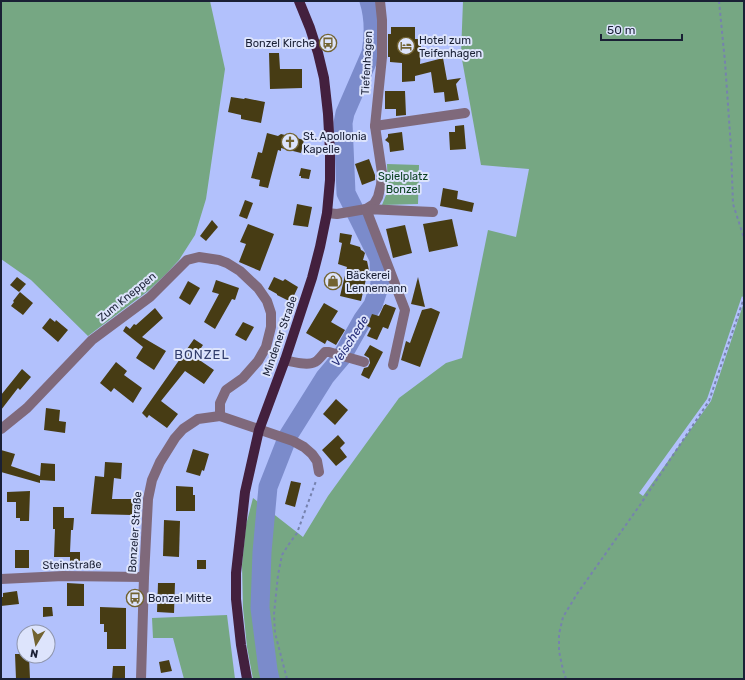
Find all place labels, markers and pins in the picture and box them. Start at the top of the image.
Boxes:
bus stop icon: Bonzel Kirche [318,33,338,53]
place label: Hotel zum Teifenhagen [419,34,482,60]
hotel icon: Hotel zum Teifenhagen [396,36,416,56]
place label: Bonzel Kirche [245,37,315,50]
place label: St. Apollonia Kapelle [303,130,367,156]
church icon: St. Apollonia Kapelle [280,132,300,152]
place label: Bäckerei Lennemann [346,269,407,295]
shop icon: Bäckerei Lennemann [323,271,343,291]
bus stop icon: Bonzel Mitte [125,588,145,608]
place label: Bonzel Mitte [148,592,212,605]

